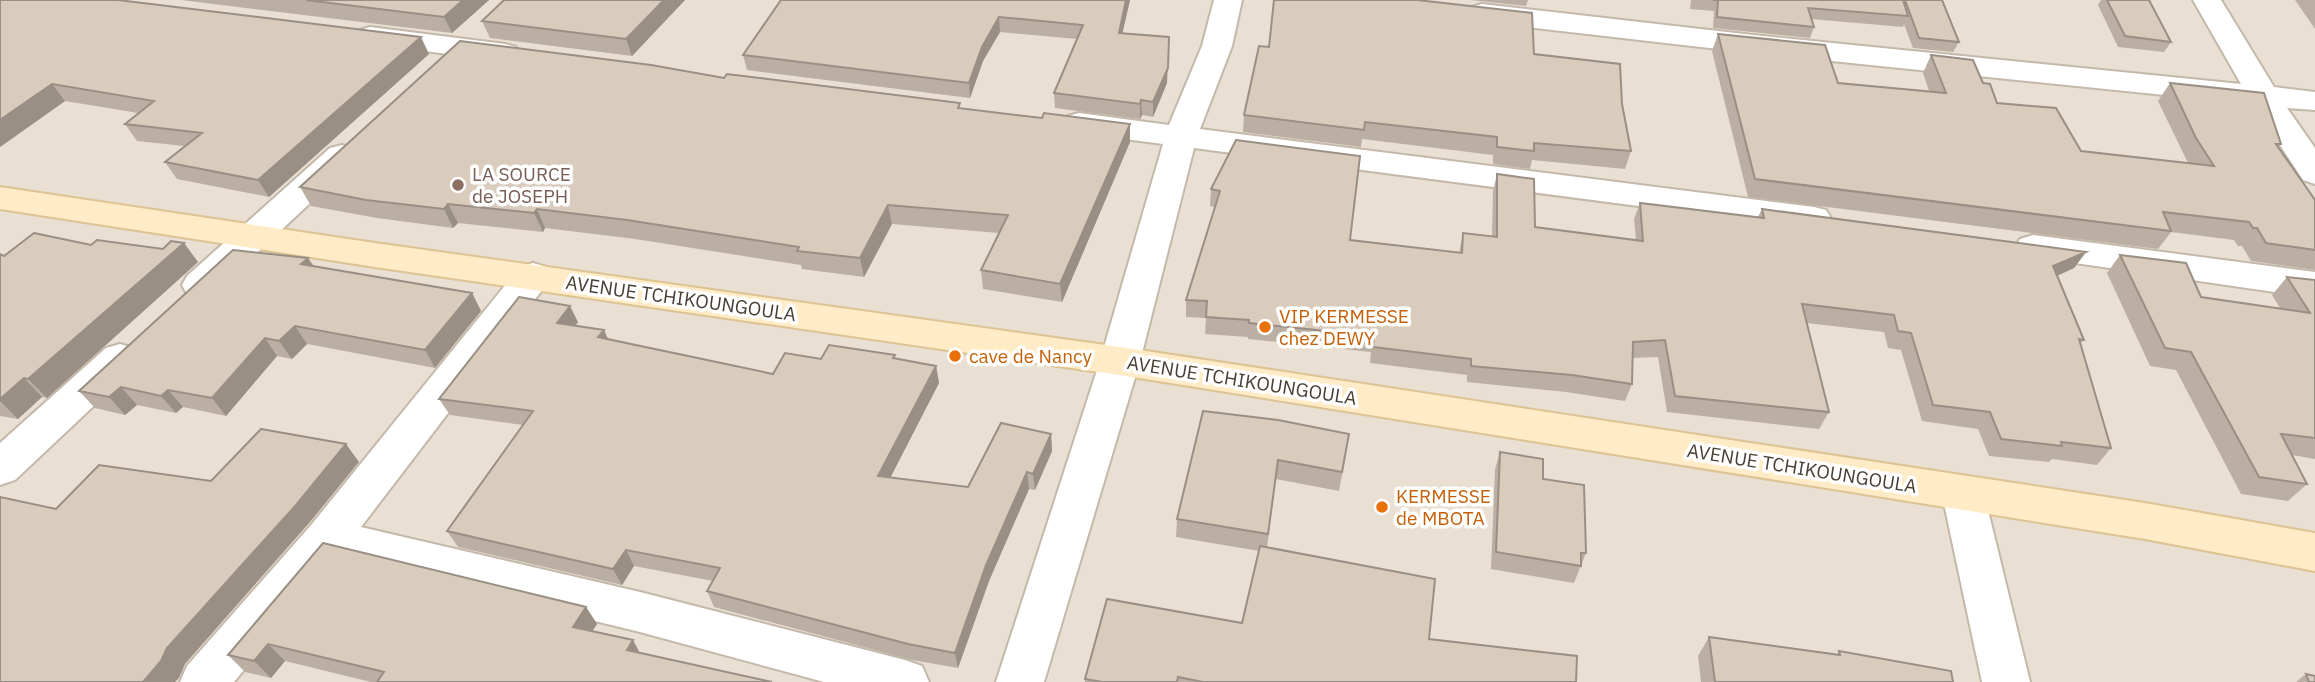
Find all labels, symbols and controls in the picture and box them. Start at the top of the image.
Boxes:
place label: LA SOURCE de JOSEPH [472,162,571,208]
marker: LA SOURCE de JOSEPH [450,177,466,193]
street label: AVENUE TCHIKOUNGOULA [564,270,798,326]
place label: VIP KERMESSE chez DEWY [1279,304,1409,350]
marker: VIP KERMESSE chez DEWY [1257,319,1273,335]
place label: cave de Nancy [969,344,1093,368]
marker: cave de Nancy [947,348,963,364]
street label: AVENUE TCHIKOUNGOULA [1125,350,1359,410]
street label: AVENUE TCHIKOUNGOULA [1685,438,1919,498]
place label: KERMESSE de MBOTA [1396,484,1491,530]
marker: KERMESSE de MBOTA [1374,499,1390,515]

